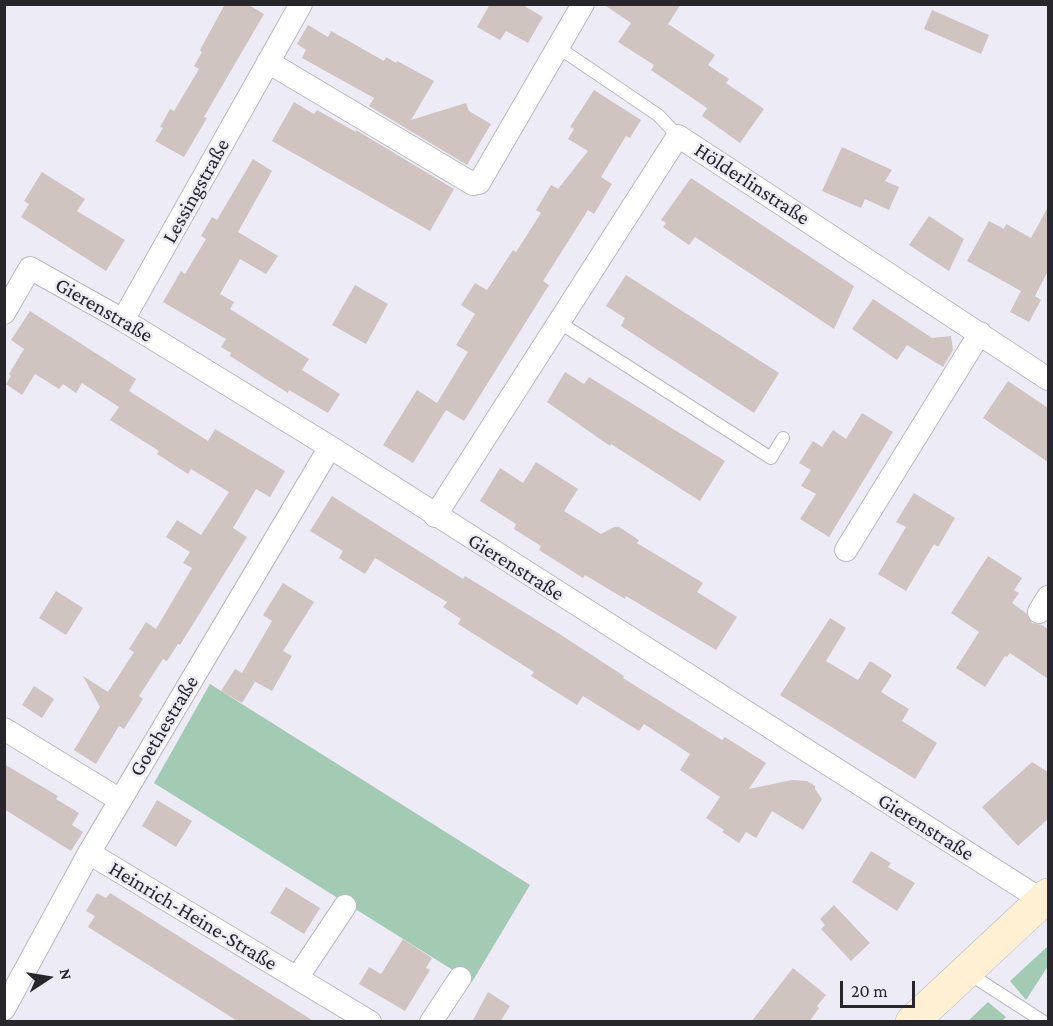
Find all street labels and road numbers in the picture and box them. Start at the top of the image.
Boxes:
street label: Lessingstraße [157,134,235,248]
street label: Hölderlinstraße [690,137,814,231]
street label: Gierenstraße [51,272,157,348]
street label: Gierenstraße [463,528,569,606]
street label: Goethestraße [124,671,204,781]
street label: Gierenstraße [873,788,979,866]
street label: Heinrich-Heine-Straße [104,856,282,976]

